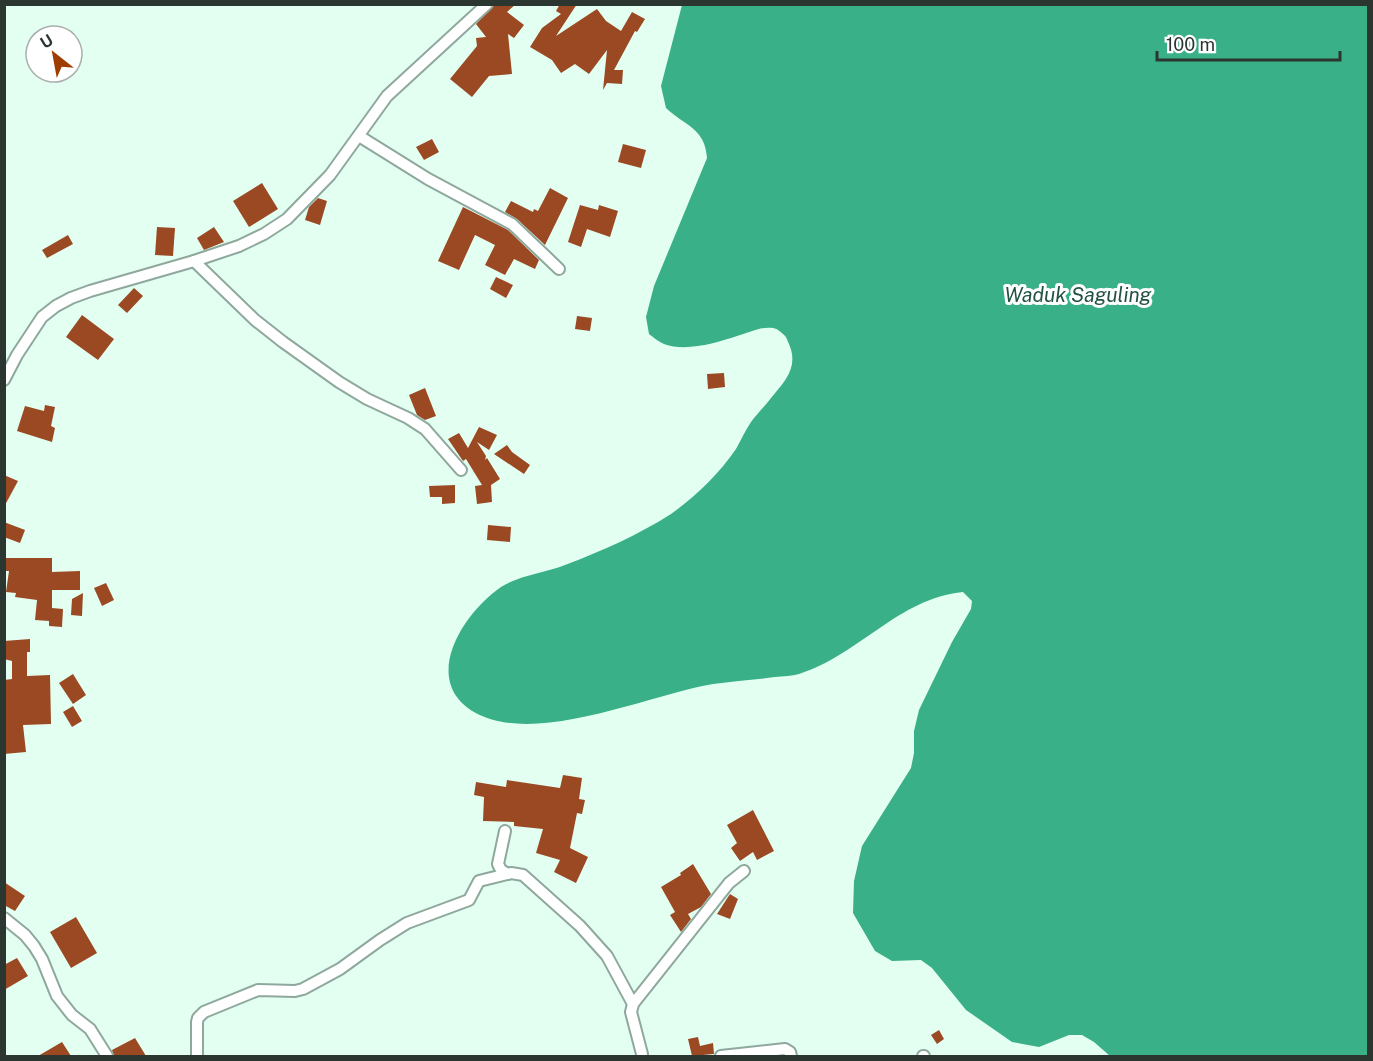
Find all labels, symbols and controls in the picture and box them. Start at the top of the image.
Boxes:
north arrow [24,24,84,84]
scale bar [1157,24,1340,62]
text: U [37,30,56,53]
text: 100 m [1166,34,1215,55]
water label: Waduk Saguling [1004,283,1152,307]

